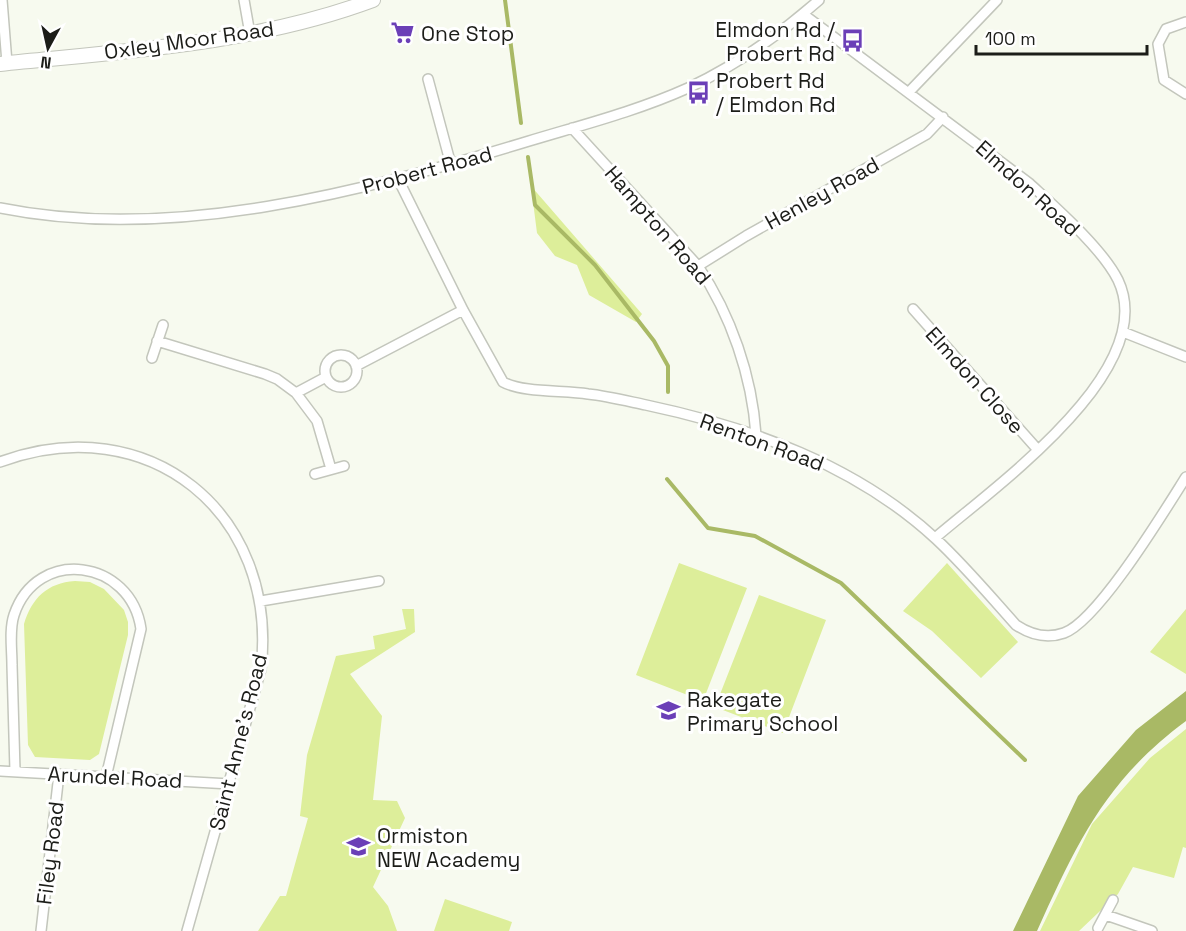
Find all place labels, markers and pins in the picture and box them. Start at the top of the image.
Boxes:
place label: Elmdon Rd / Probert Rd [715,16,835,67]
supermarket icon: One Stop [390,20,416,46]
place label: One Stop [421,20,514,47]
bus stop icon: Elmdon Rd / Probert Rd [840,28,866,54]
place label: Probert Rd / Elmdon Rd [716,67,836,118]
bus stop icon: Probert Rd / Elmdon Rd [685,79,711,105]
place label: Rakegate Primary School [687,686,838,737]
school or university icon: Rakegate Primary School [656,698,682,724]
place label: Ormiston NEW Academy [377,822,520,873]
school or university icon: Ormiston NEW Academy [346,834,372,860]

